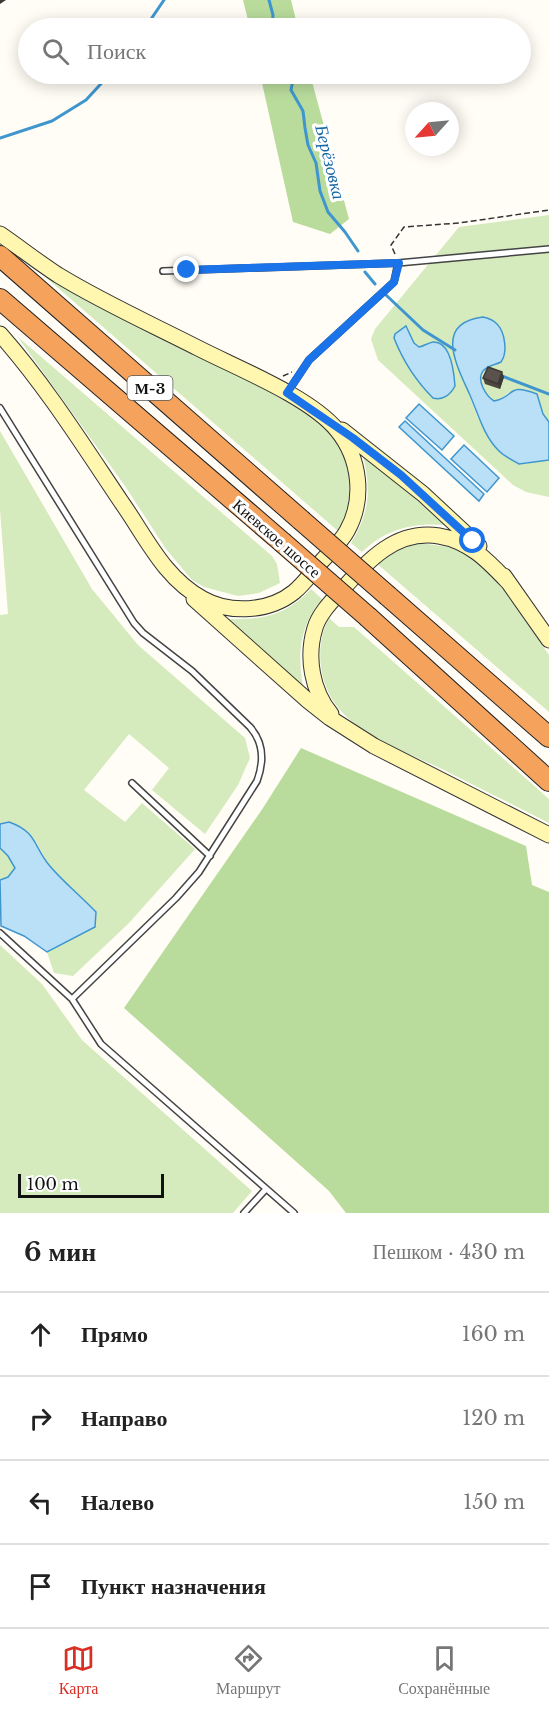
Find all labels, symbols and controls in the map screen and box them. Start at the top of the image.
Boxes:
search box [18,18,531,84]
icon: search [39,35,72,68]
text: Поиск [87,38,146,65]
north arrow [405,102,459,156]
water label: Берёзовка [310,121,350,202]
route end [173,256,199,282]
road number: М-3 [128,376,172,400]
street label: Киевское шоссе [229,494,325,582]
route start [459,527,485,553]
scale bar [18,1171,164,1198]
text: 100 m [27,1174,79,1194]
text: 6 мин [24,1236,96,1268]
text: Пешком · 430 m [373,1240,525,1264]
icon: ahead [24,1318,57,1351]
text: Прямо [81,1321,148,1348]
text: 160 m [462,1322,525,1346]
icon: right [24,1402,57,1435]
text: Направо [81,1405,167,1432]
text: 120 m [462,1406,525,1430]
icon: left [24,1486,57,1519]
text: Налево [81,1489,154,1516]
text: 150 m [463,1490,525,1514]
icon: arrive [24,1570,57,1603]
text: Пункт назначения [81,1573,266,1600]
tab: Карта [59,1642,98,1698]
tab: Маршрут [216,1642,281,1698]
tab: Сохранённые [398,1642,490,1698]

